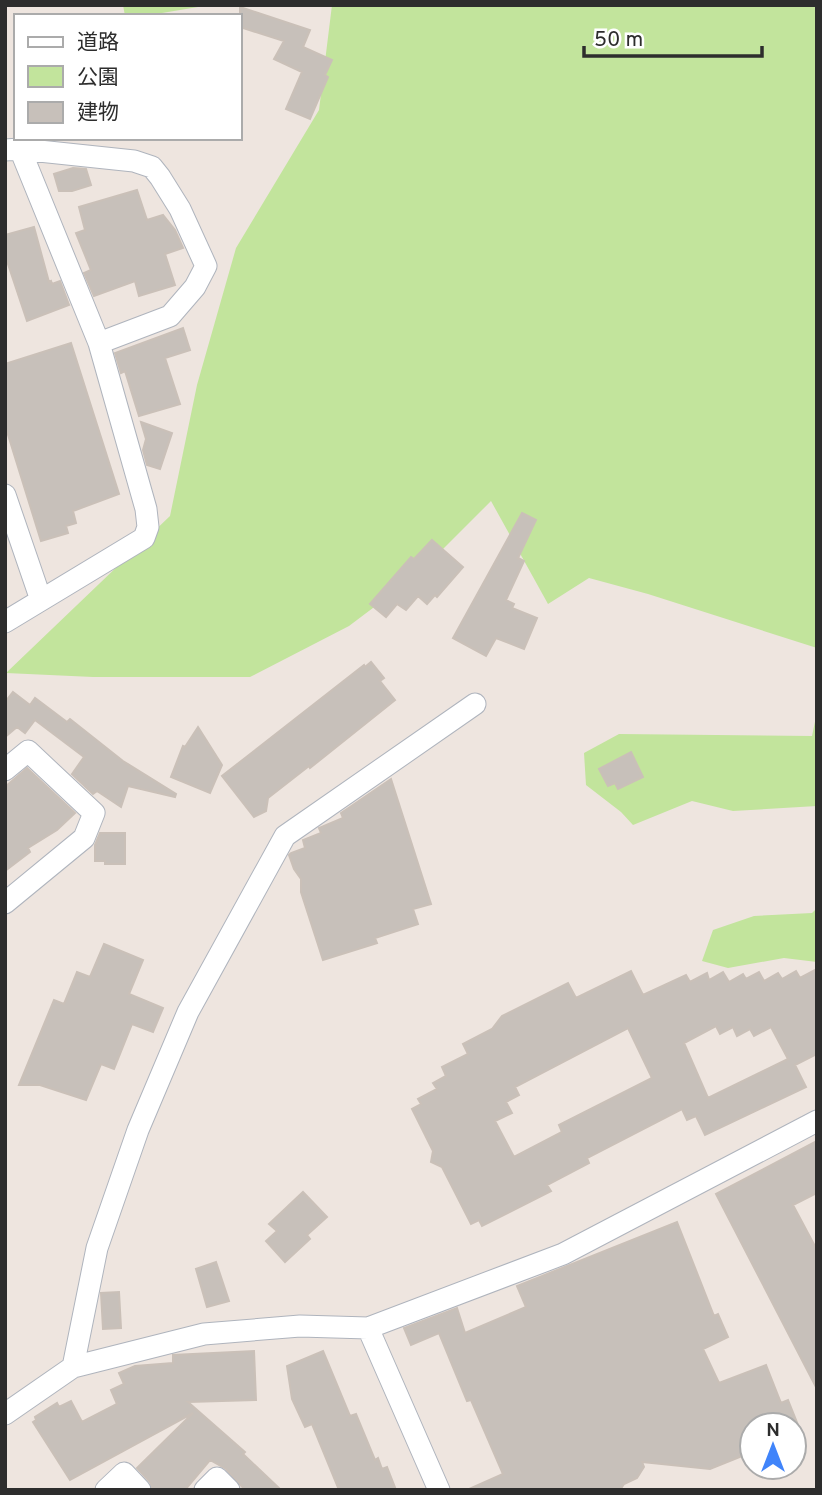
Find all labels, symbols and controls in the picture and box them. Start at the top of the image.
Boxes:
legend [14,14,242,140]
scale bar [584,14,762,58]
text: 50 m [594,27,643,54]
text: 道路 [77,30,119,57]
text: 公園 [77,65,119,92]
text: 建物 [77,100,119,127]
north arrow [738,1411,808,1481]
text: N [766,1419,780,1443]

